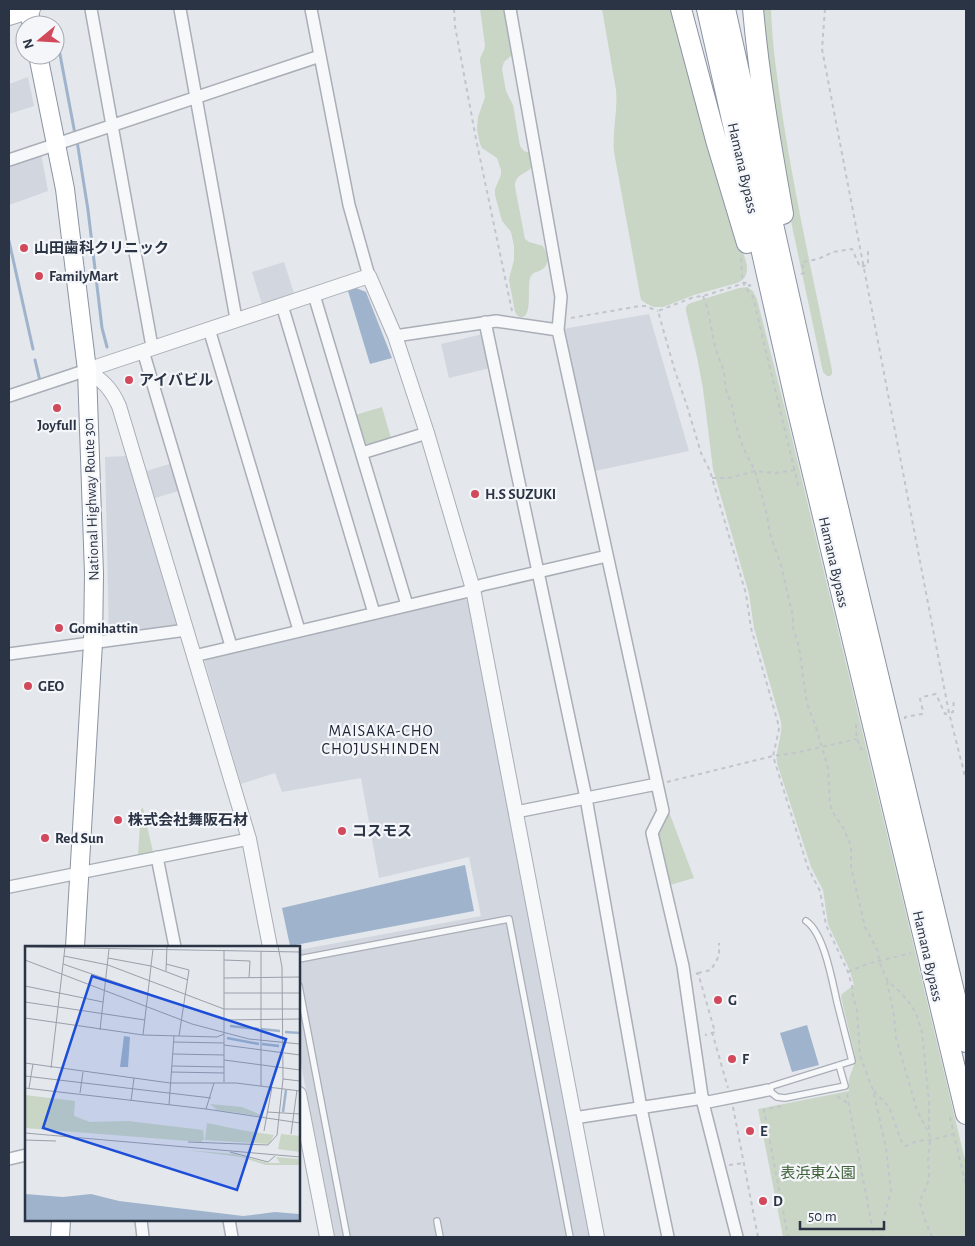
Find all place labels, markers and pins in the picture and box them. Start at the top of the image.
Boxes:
place label: 山田歯科クリニック [34,240,169,256]
marker: 山田歯科クリニック [18,242,30,254]
place label: FamilyMart [49,269,118,284]
marker: FamilyMart [33,270,45,282]
place label: アイバビル [139,372,213,388]
marker: アイバビル [123,374,135,386]
marker: Joyfull [51,402,63,414]
place label: Joyfull [37,418,77,433]
place label: H.S SUZUKI [485,487,556,502]
marker: H.S SUZUKI [469,488,481,500]
place label: Gomihattin [69,621,138,636]
marker: Gomihattin [53,622,65,634]
place label: GEO [38,679,64,694]
marker: GEO [22,680,34,692]
place label: 株式会社舞阪石材 [128,811,248,828]
marker: 株式会社舞阪石材 [112,814,124,826]
place label: コスモス [352,824,412,839]
marker: コスモス [336,825,348,837]
place label: Red Sun [55,831,104,846]
marker: Red Sun [39,832,51,844]
place label: G [728,993,737,1008]
marker: G [712,994,724,1006]
place label: F [742,1052,750,1067]
marker: F [726,1053,738,1065]
place label: E [760,1124,768,1139]
marker: E [744,1125,756,1137]
place label: D [773,1194,783,1209]
marker: D [757,1195,769,1207]

